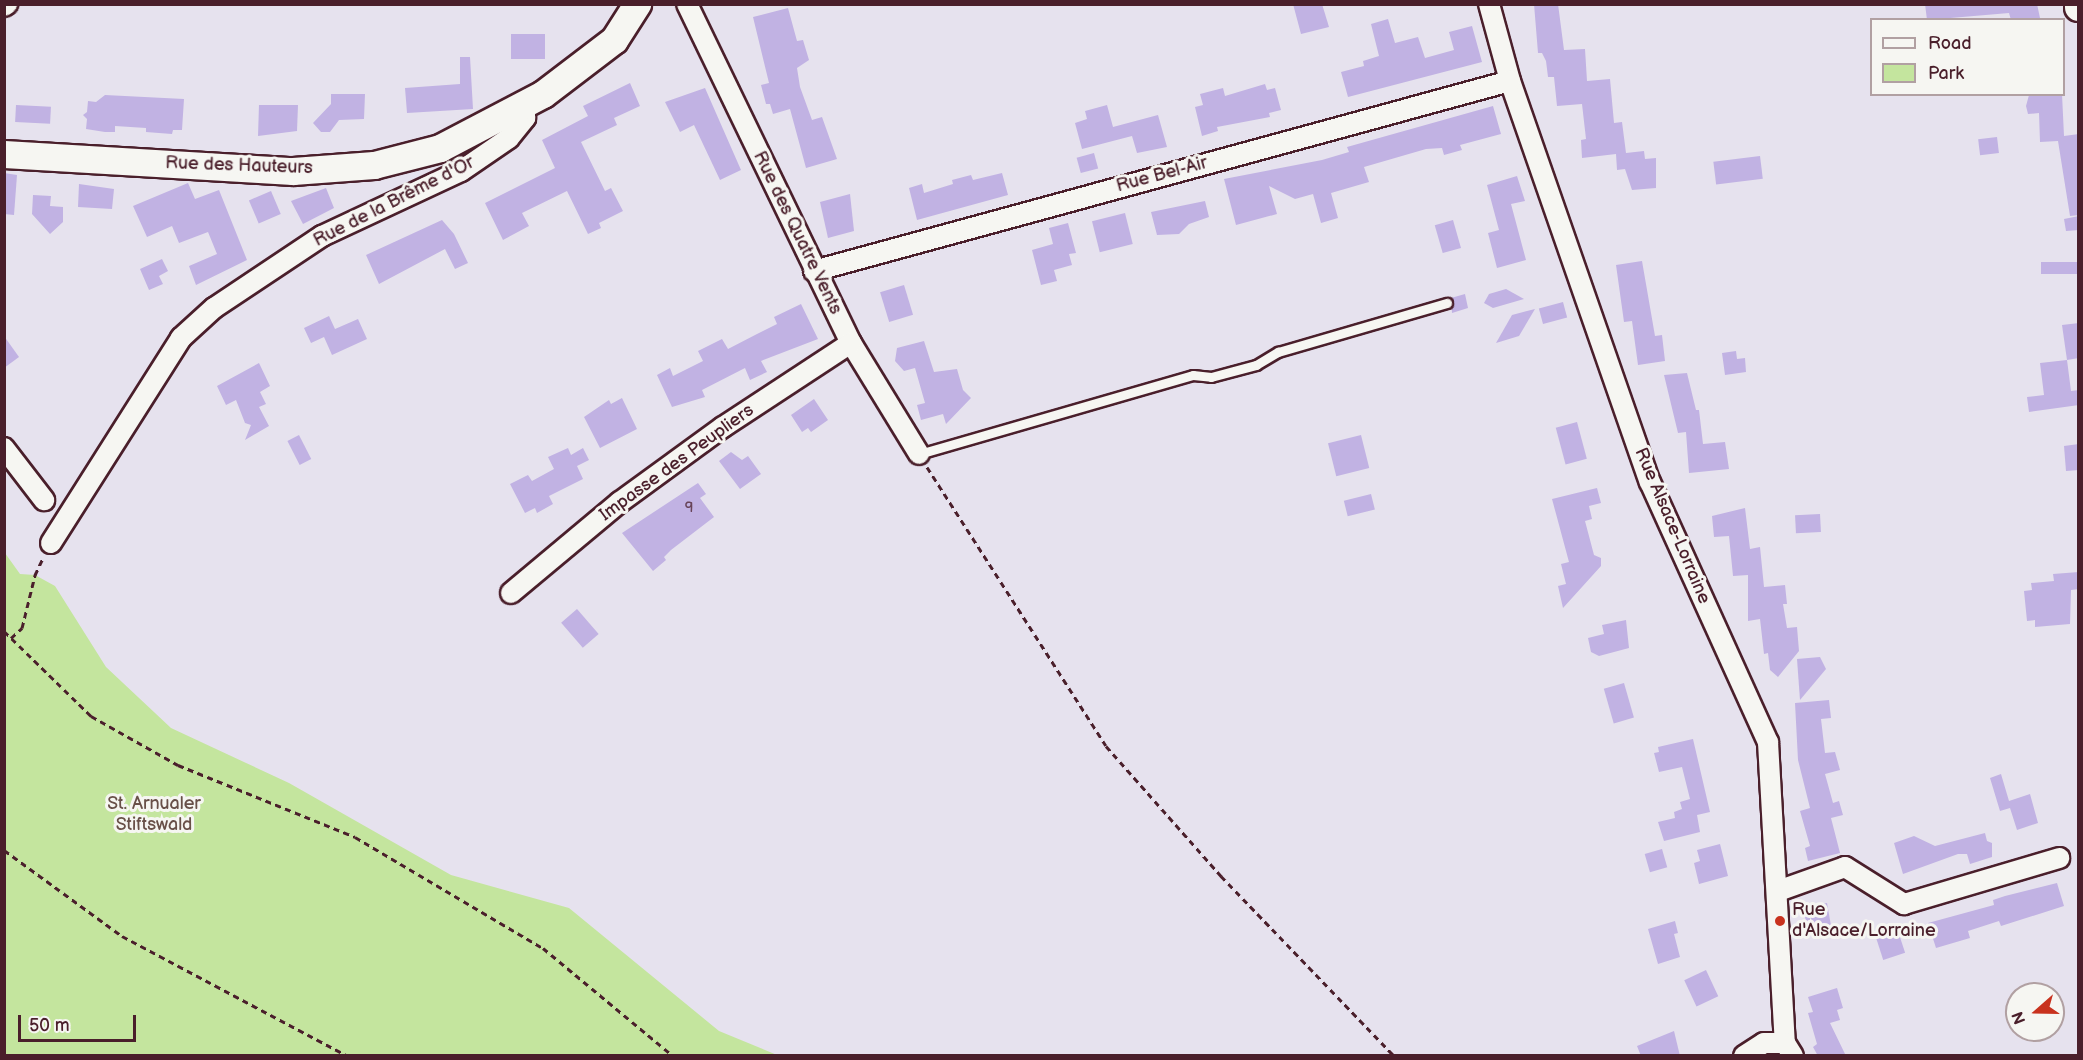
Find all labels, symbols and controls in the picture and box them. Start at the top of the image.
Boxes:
legend [1870,18,2065,96]
text: Road [1928,33,1972,54]
text: Park [1928,63,1964,84]
street label: Rue des Quatre Vents [748,148,846,318]
street label: Rue de la Brême d'Or [310,152,478,252]
street label: Rue Bel-Air [1114,152,1210,198]
street label: Rue des Hauteurs [165,153,313,179]
street label: Impasse des Peupliers [596,400,758,526]
street label: Rue Alsace-Lorraine [1629,445,1715,607]
house number: 9 [685,499,693,517]
park label: St. Arnualer Stiftswald [107,794,201,836]
place label: Rue d'Alsace/Lorraine [1792,900,1936,942]
marker: Rue d'Alsace/Lorraine [1773,914,1787,928]
north arrow [2005,982,2065,1042]
scale bar [21,1003,140,1041]
text: N [2009,1009,2030,1027]
text: 50 m [29,1015,70,1036]

